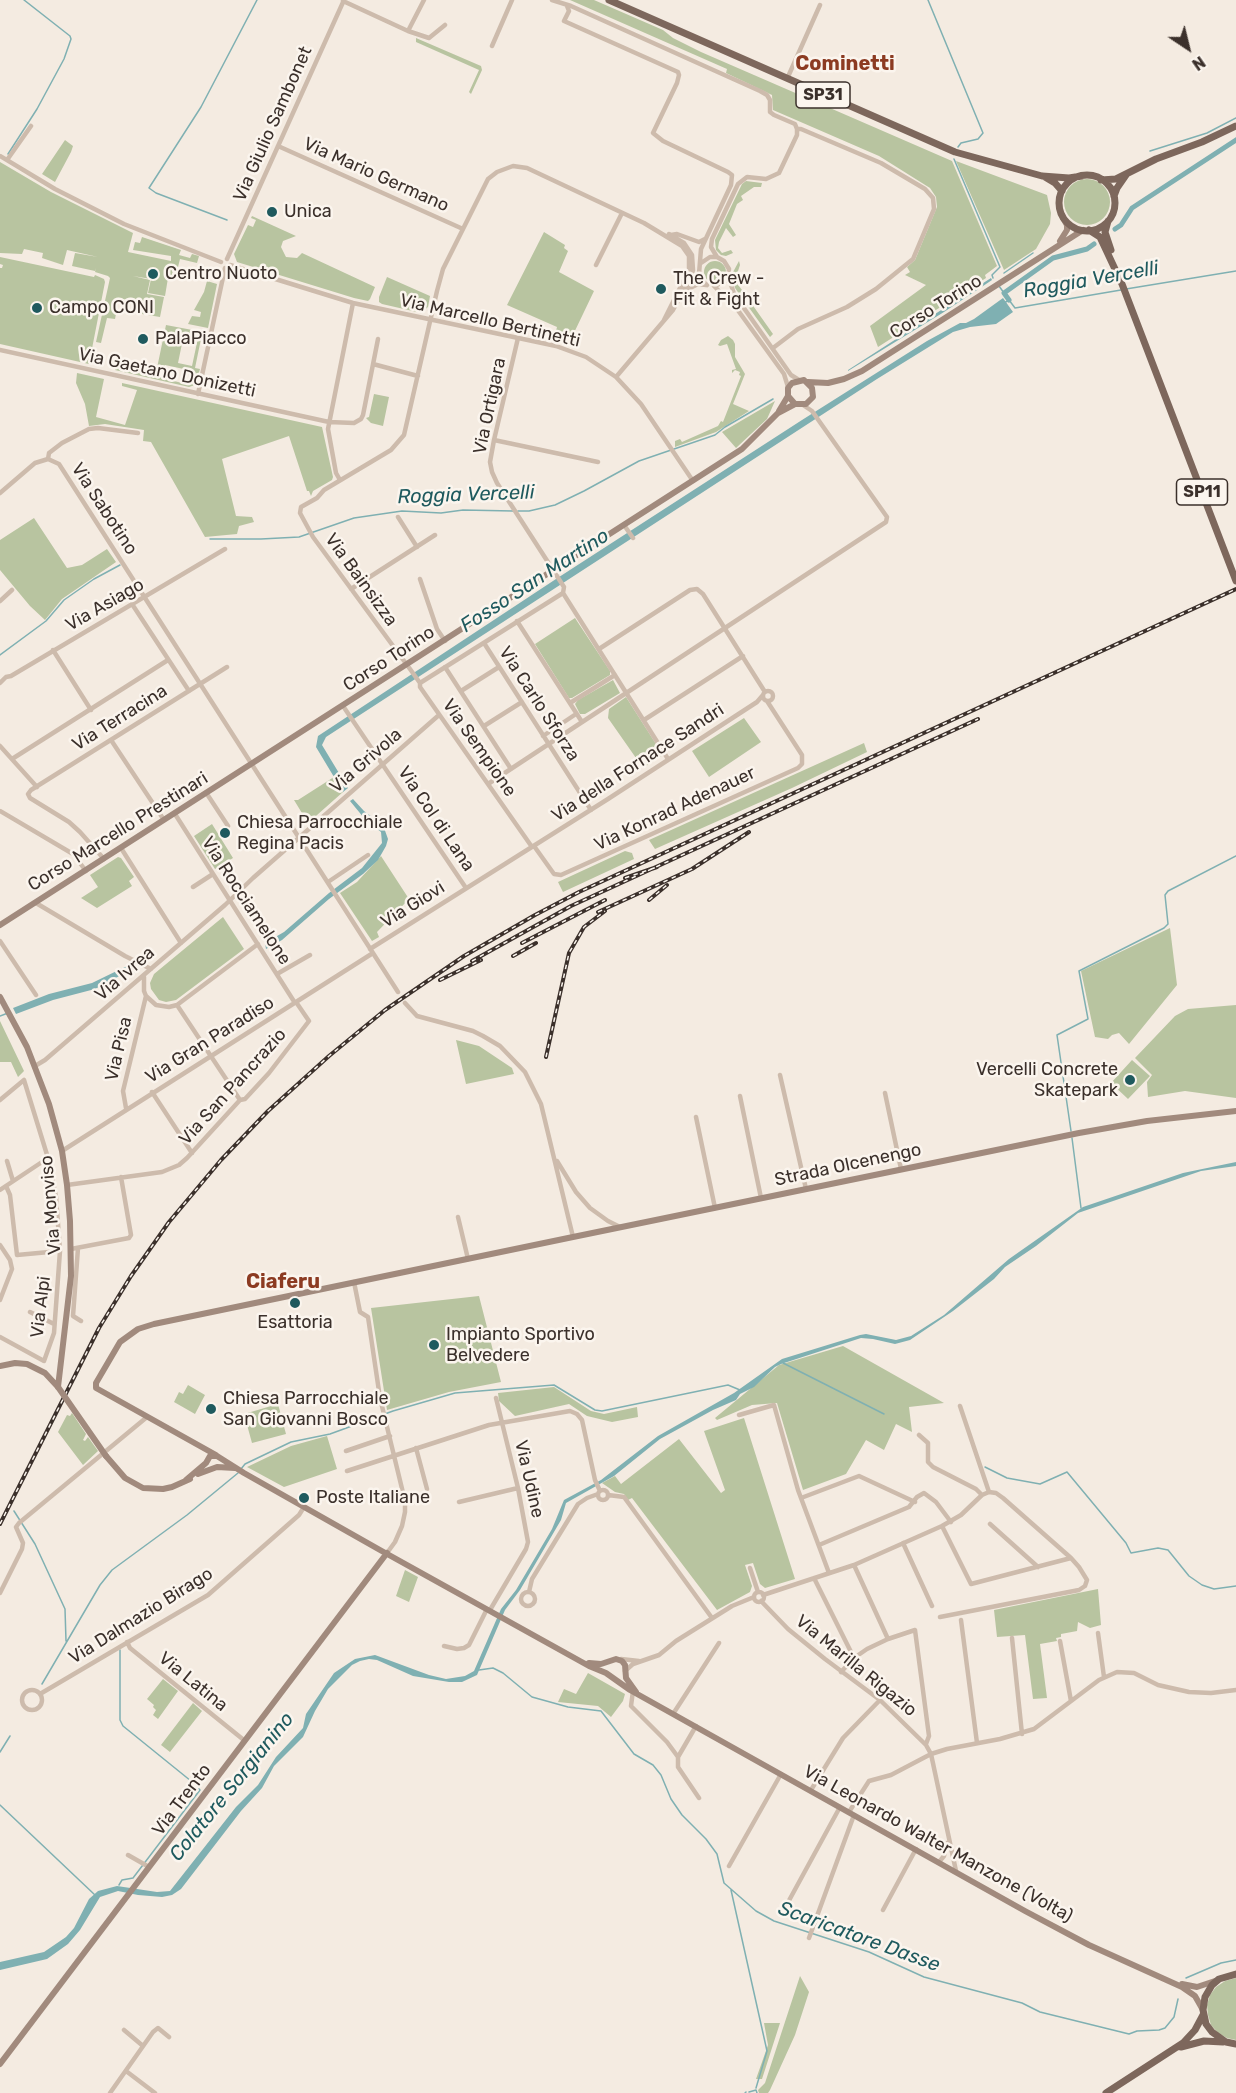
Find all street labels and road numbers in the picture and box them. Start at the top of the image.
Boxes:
street label: Via Giulio Sambonet [229,43,317,205]
road number: SP31 [796,82,850,108]
street label: Via Mario Germano [300,133,452,217]
street label: Corso Torino [886,270,986,344]
street label: Via Marcello Bertinetti [398,290,582,352]
street label: Via Gaetano Donizetti [76,344,258,402]
street label: Via Ortigara [469,356,511,456]
street label: Via Sabotino [66,459,142,559]
road number: SP11 [1176,479,1228,505]
street label: Via Bainsizza [320,529,402,631]
street label: Via Asiago [62,574,148,636]
street label: Corso Torino [339,621,439,697]
street label: Via Carlo Sforza [494,643,584,765]
street label: Via Terracina [69,680,171,756]
street label: Via Sempione [437,695,521,801]
street label: Via della Fornace Sandri [548,699,728,827]
street label: Via Grivola [326,724,406,798]
street label: Via Col di Lana [393,762,479,876]
street label: Via Konrad Adenauer [591,762,759,856]
street label: Corso Marcello Prestinari [24,768,212,896]
street label: Via Rocciamelone [197,833,295,969]
street label: Via Giovi [377,877,449,933]
street label: Via Ivrea [91,942,159,1006]
street label: Via Gran Paradiso [142,992,278,1088]
street label: Via Pisa [101,1015,137,1083]
street label: Via San Pancrazio [175,1024,291,1150]
street label: Strada Olcenengo [773,1139,923,1191]
street label: Via Monviso [36,1154,66,1256]
street label: Via Alpi [27,1275,55,1339]
street label: Via Udine [510,1438,548,1520]
street label: Via Dalmazio Birago [65,1563,217,1669]
street label: Via Marilla Rigazio [791,1611,921,1721]
street label: Via Latina [154,1648,232,1716]
street label: Via Trento [148,1760,216,1840]
street label: Via Leonardo Walter Manzone (Volta) [800,1761,1076,1927]

